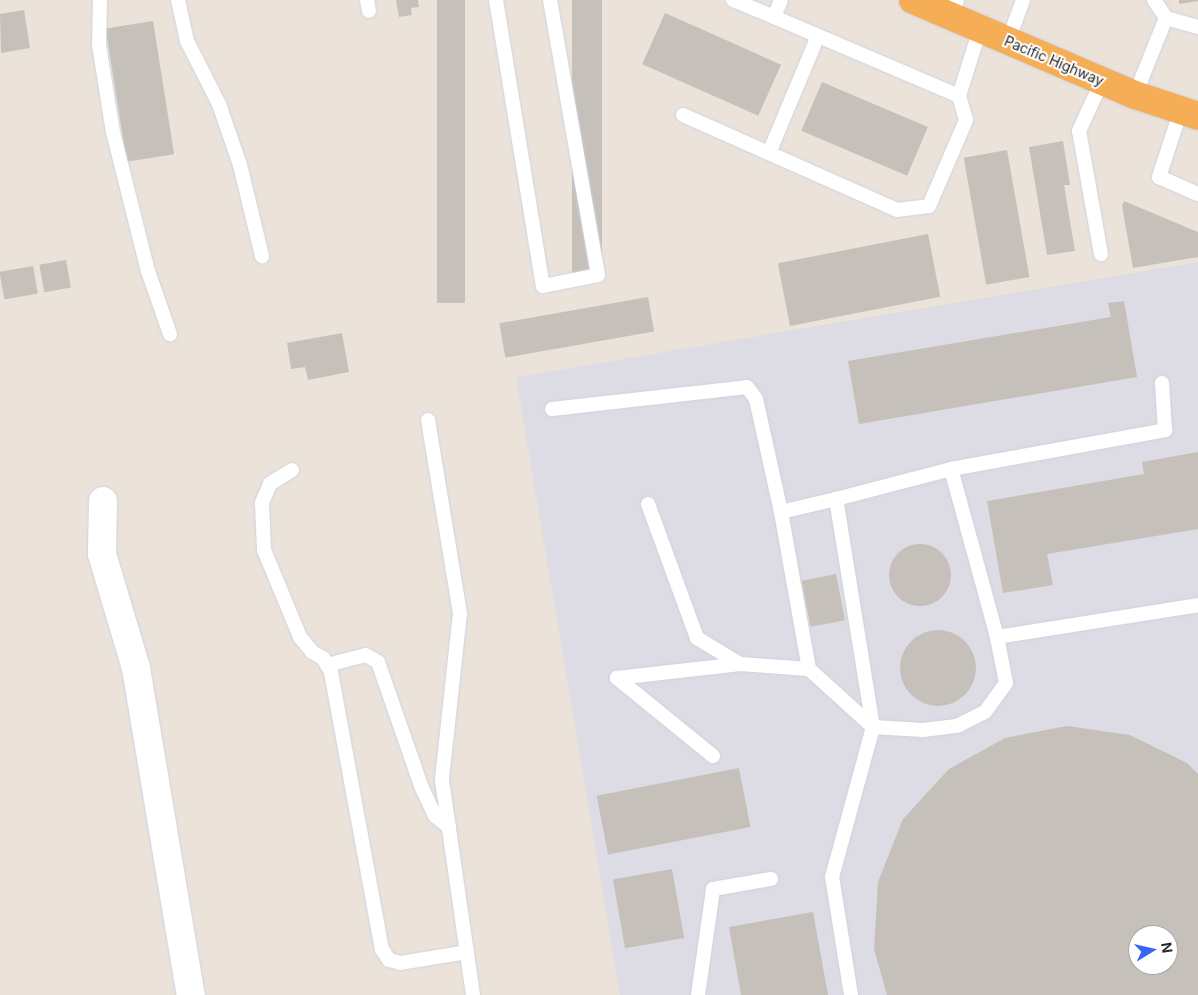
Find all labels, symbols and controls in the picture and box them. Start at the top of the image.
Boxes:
street label: Pacific Highway [1002,32,1106,90]
north arrow [1128,925,1178,975]
text: N [1158,941,1177,954]

